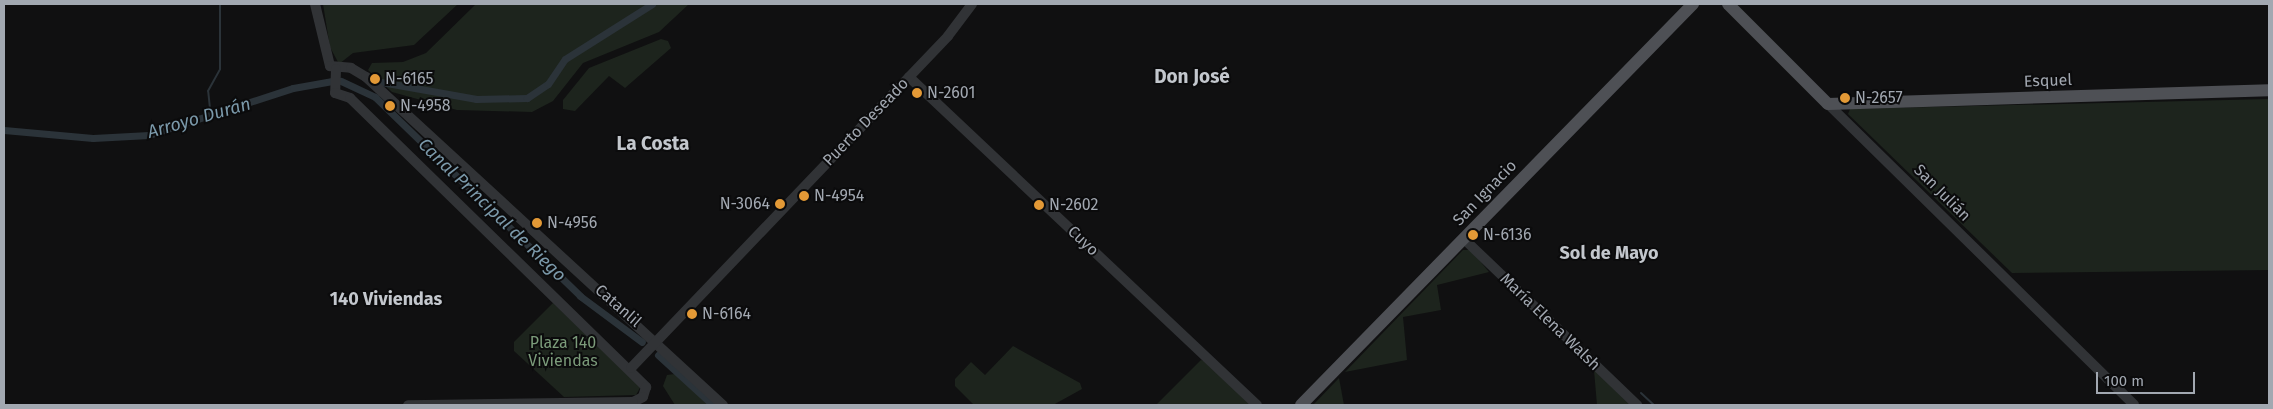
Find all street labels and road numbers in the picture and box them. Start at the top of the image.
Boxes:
street label: Esquel [2024,71,2072,91]
street label: Puerto Deseado [819,74,913,170]
street label: San Ignacio [1449,156,1521,230]
street label: San Julián [1910,161,1974,225]
street label: Cuyo [1064,222,1102,260]
street label: María Elena Walsh [1496,269,1604,375]
street label: Catanlil [591,281,645,331]

